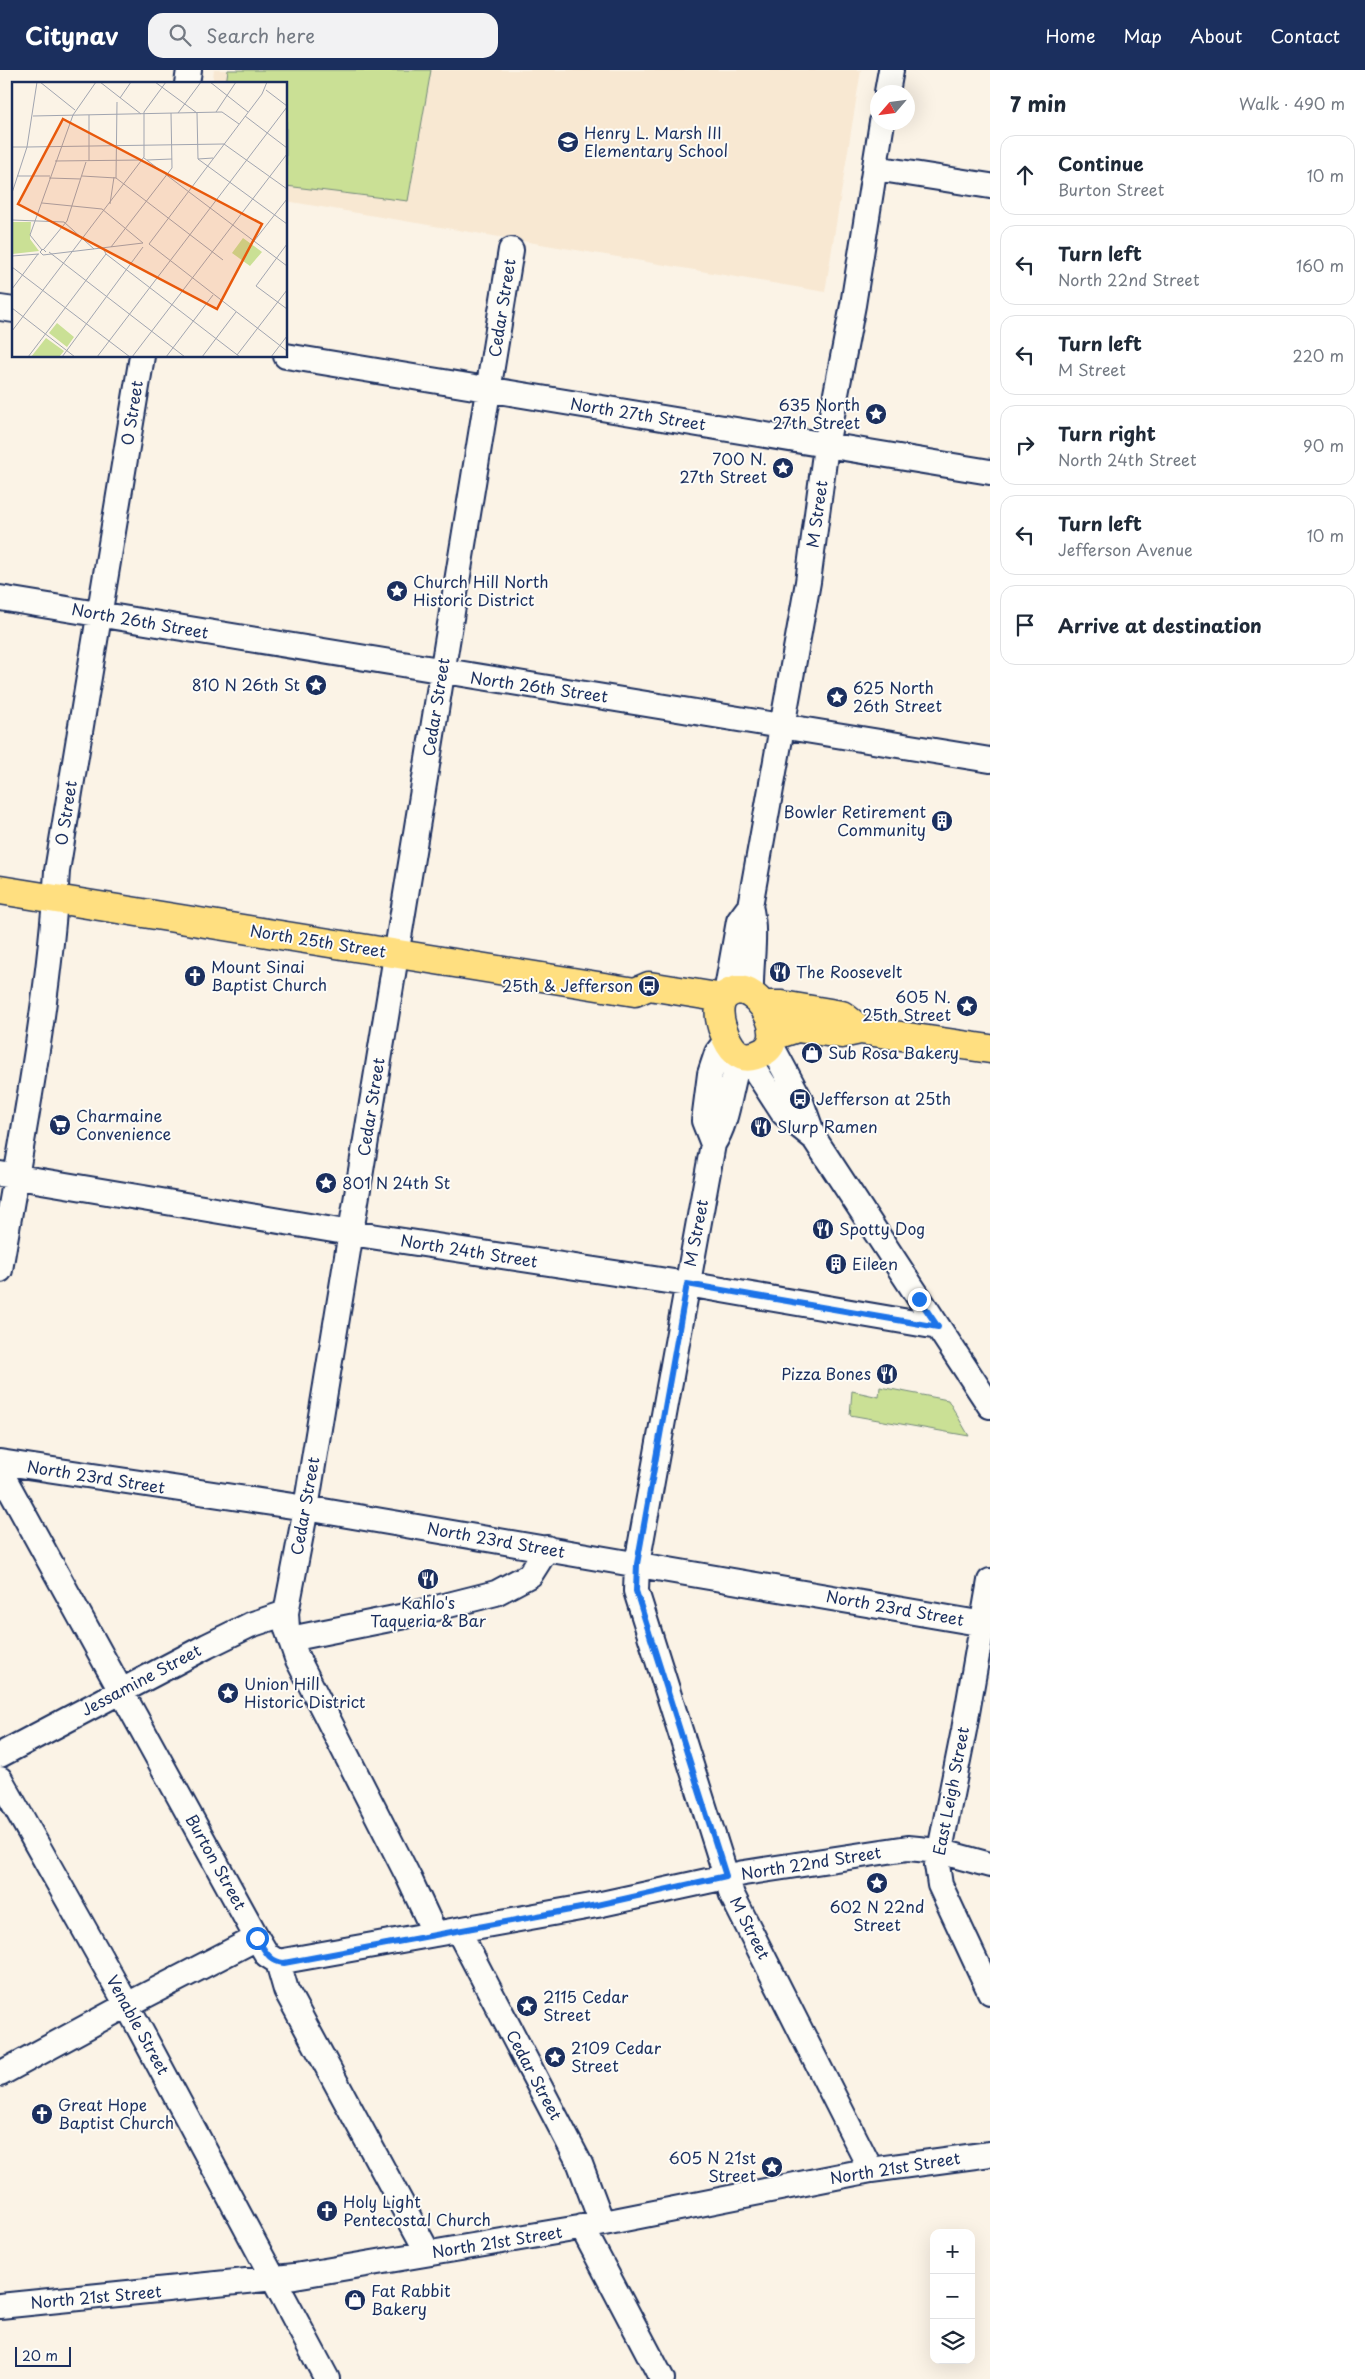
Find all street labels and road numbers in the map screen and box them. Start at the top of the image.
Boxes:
street label: Cedar Street [481,256,521,359]
street label: O Street [114,378,148,447]
street label: North 27th Street [569,390,708,436]
street label: M Street [799,478,833,549]
street label: North 26th Street [70,596,211,644]
street label: Cedar Street [415,655,455,758]
street label: North 26th Street [469,664,610,708]
street label: O Street [48,778,82,847]
street label: North 25th Street [248,917,388,963]
street label: Cedar Street [350,1055,390,1158]
street label: M Street [677,1197,713,1268]
street label: North 24th Street [399,1227,540,1273]
street label: North 23rd Street [25,1453,167,1499]
street label: Cedar Street [284,1454,325,1557]
street label: North 23rd Street [425,1515,567,1563]
street label: North 23rd Street [824,1583,966,1631]
street label: Jessamine Street [76,1637,205,1721]
street label: East Leigh Street [926,1724,974,1857]
street label: Burton Street [181,1809,253,1914]
street label: North 22nd Street [739,1839,883,1885]
street label: M Street [725,1892,777,1964]
street label: Venable Street [102,1970,176,2079]
street label: Cedar Street [501,2025,569,2124]
street label: North 21st Street [828,2145,962,2189]
street label: North 21st Street [430,2219,564,2263]
street label: North 21st Street [29,2278,163,2314]

